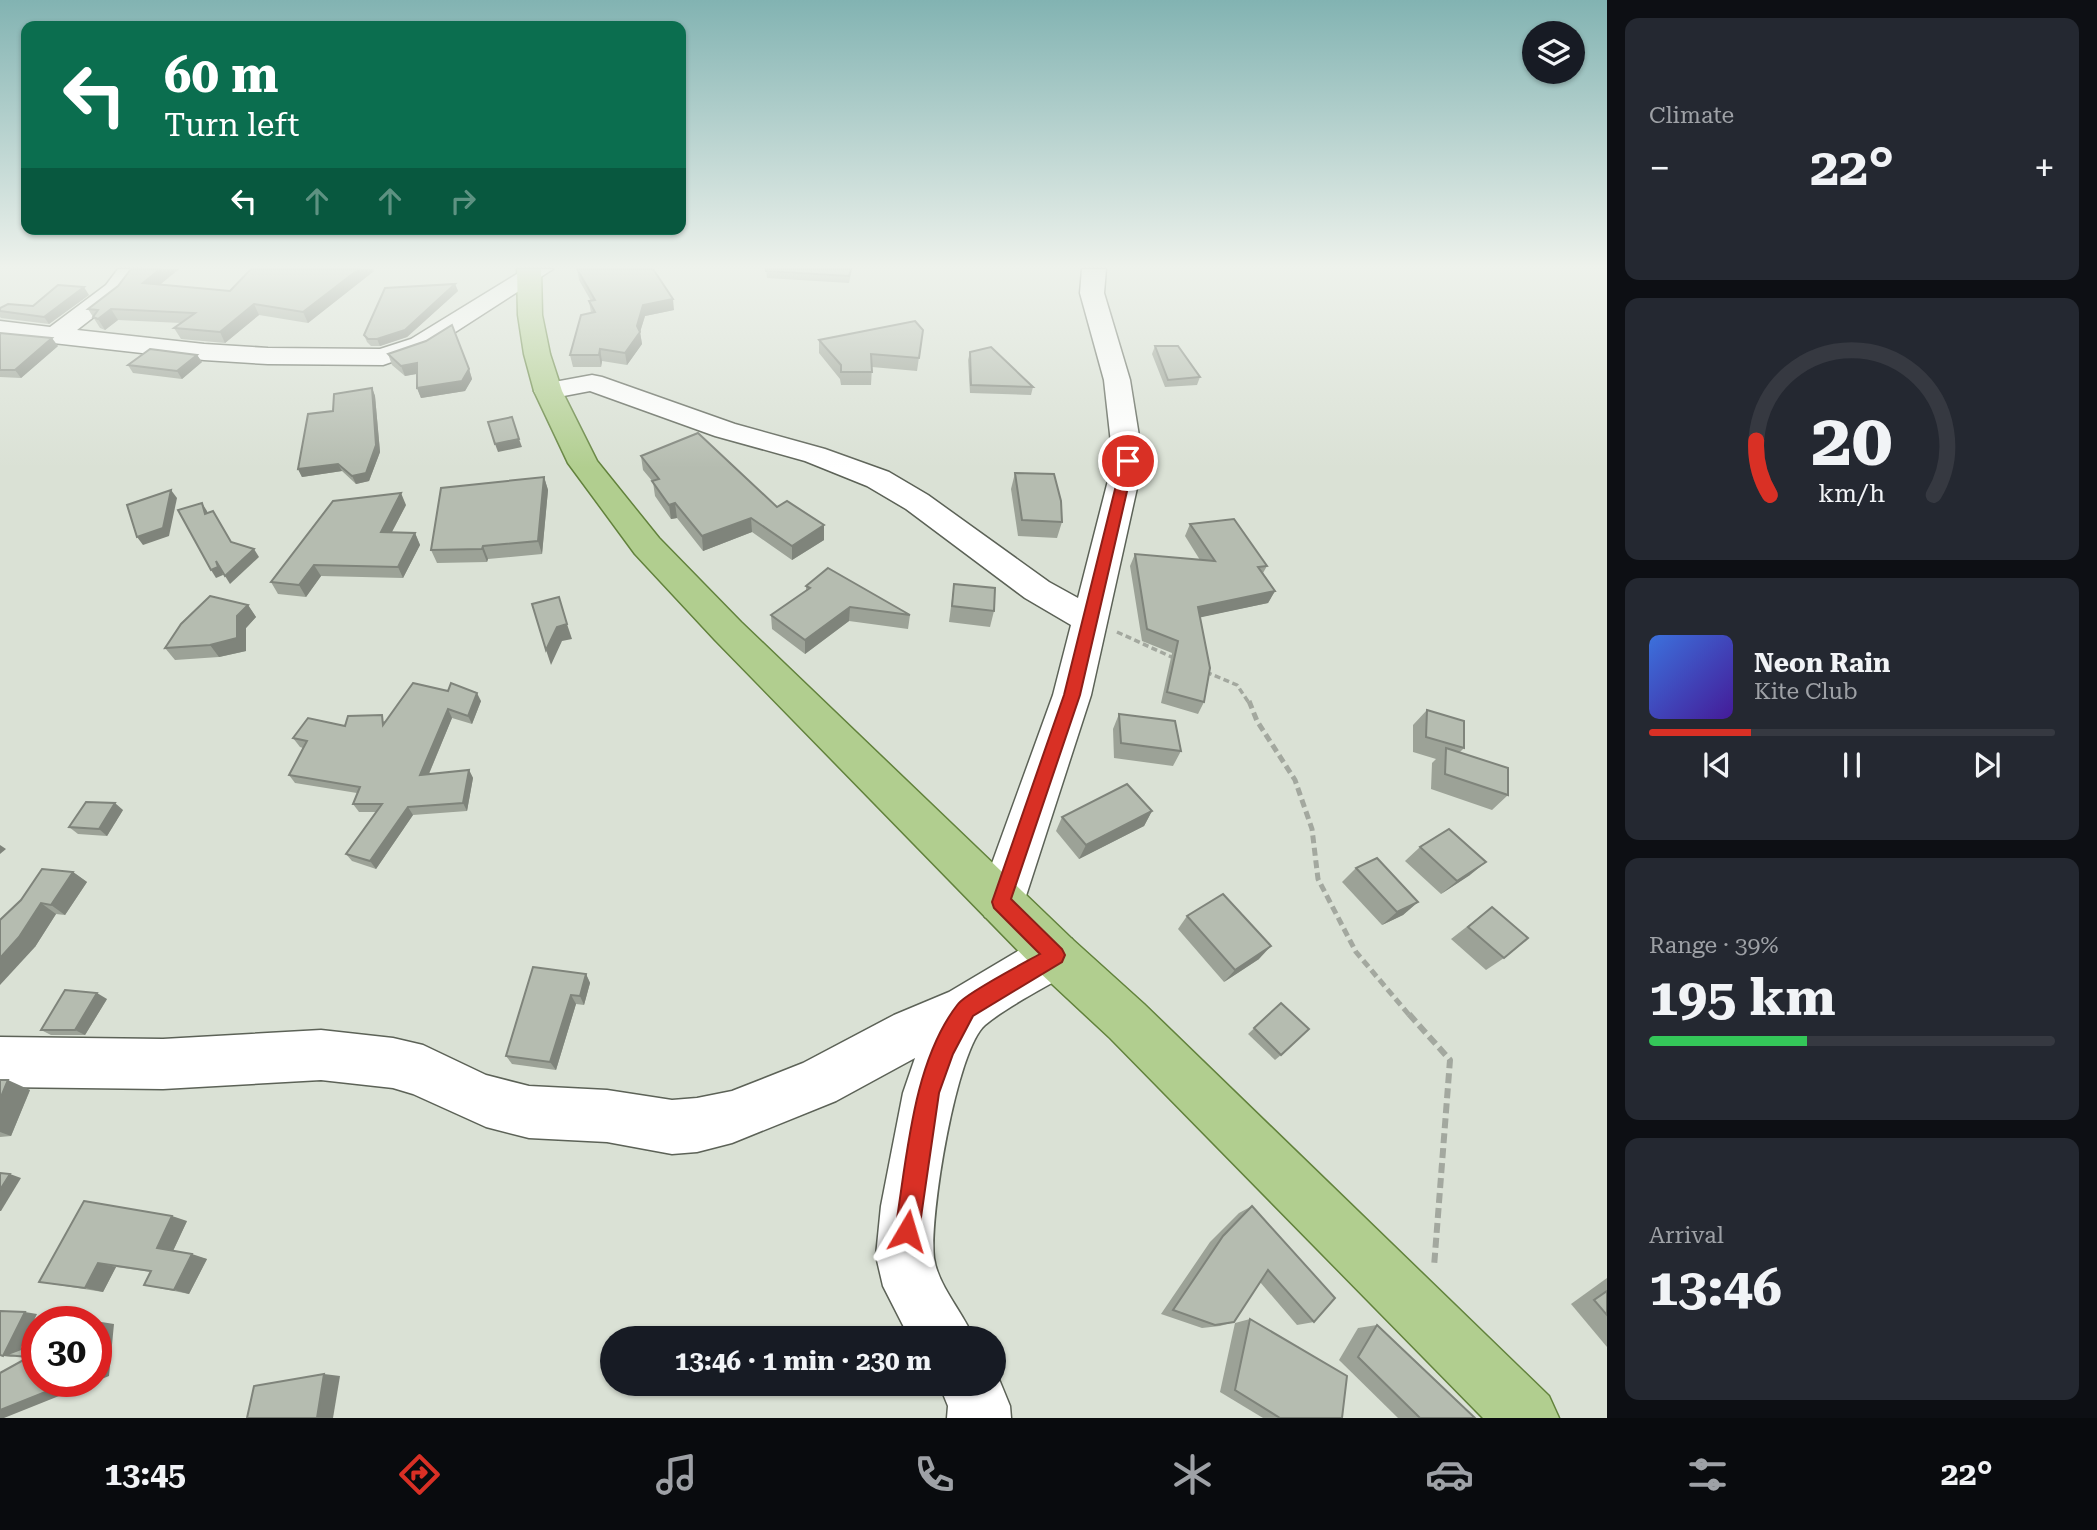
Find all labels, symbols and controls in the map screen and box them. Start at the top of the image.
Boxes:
map controls [1522,21,1585,84]
button: layers [1522,21,1585,84]
text: 60 m [164,47,279,104]
icon: left [49,49,140,140]
text: Climate [1649,102,1734,129]
text: Turn left [164,106,299,144]
text: 22° [1810,137,1894,198]
text: − [1649,146,1670,190]
text: + [2034,146,2055,190]
icon: left [225,182,263,220]
icon: ahead [298,182,336,220]
icon: ahead [371,182,409,220]
icon: right [444,182,482,220]
text: 20 [1811,398,1893,483]
pin [1098,431,1158,491]
icon: arrive [1109,442,1147,480]
text: km/h [1819,479,1885,508]
text: Neon Rain [1754,648,1890,678]
text: Kite Club [1754,678,1858,705]
icon: previous [1698,746,1736,784]
icon: pause [1833,746,1871,784]
icon: next [1968,746,2006,784]
text: Range · 39% [1649,932,1778,959]
text: 195 km [1649,967,1836,1028]
position arrow [870,1194,944,1268]
text: Arrival [1649,1222,1724,1249]
text: 13:46 [1649,1257,1782,1318]
speed limit sign: 30 [21,1306,112,1397]
text: 13:46 · 1 min · 230 m [675,1346,931,1376]
icon: directions [395,1450,444,1499]
icon: music [652,1450,701,1499]
icon: phone [910,1450,959,1499]
icon: climate [1168,1450,1217,1499]
icon: car [1425,1450,1474,1499]
icon: filters [1683,1450,1732,1499]
text: 13:45 [104,1455,186,1493]
text: 22° [1941,1455,1993,1493]

